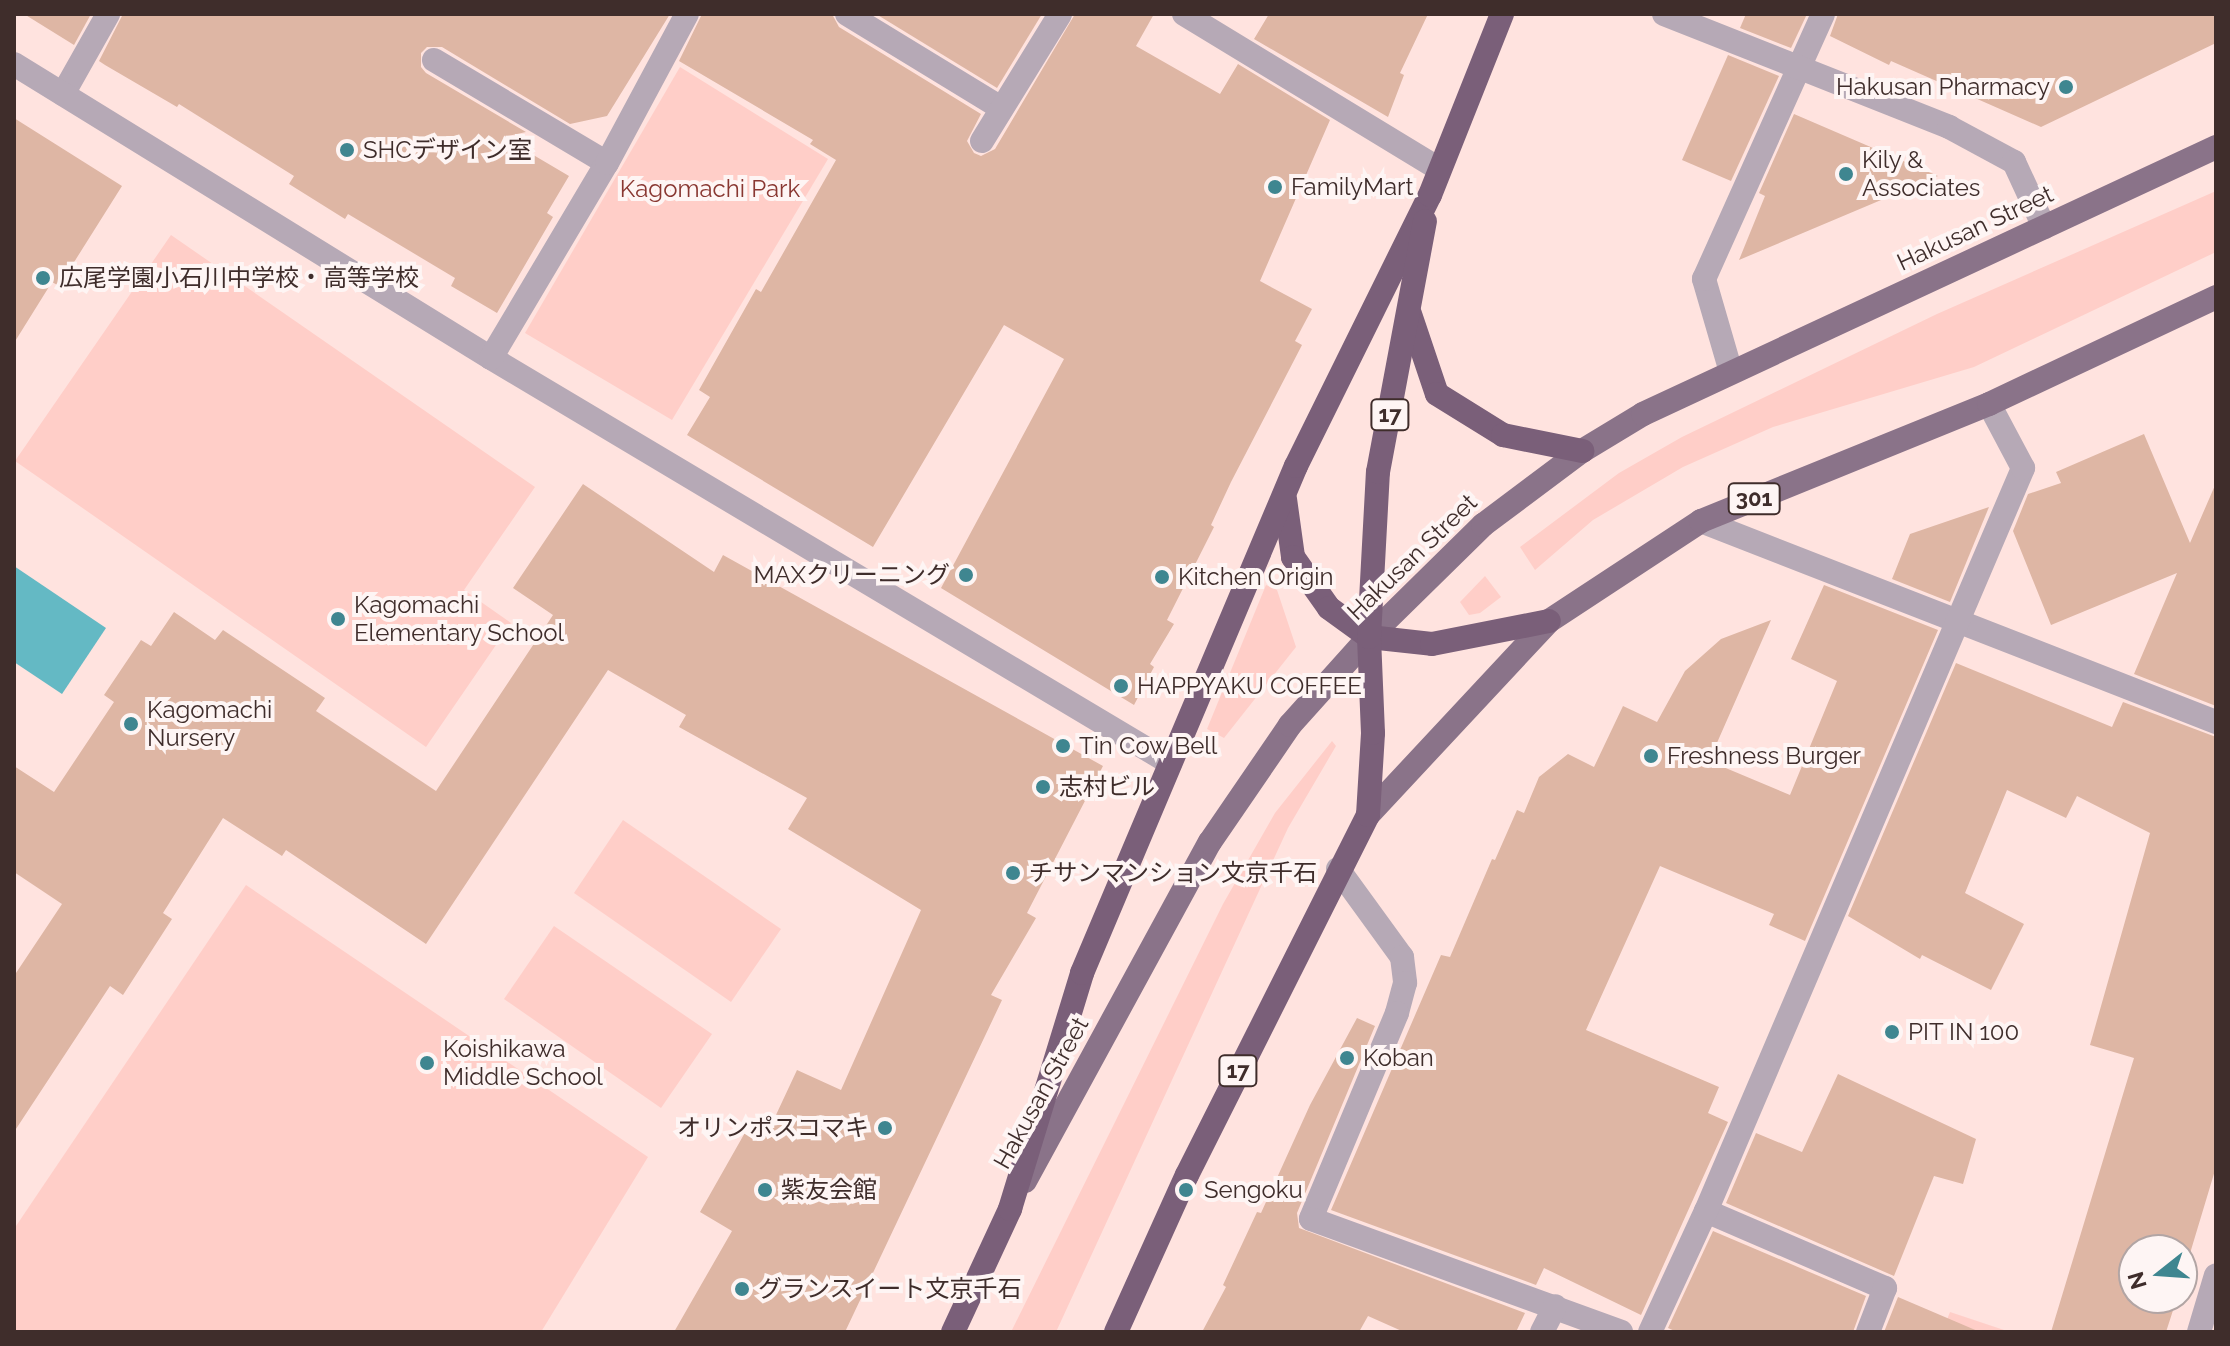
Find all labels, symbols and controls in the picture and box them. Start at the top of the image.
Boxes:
place label: Hakusan Pharmacy [1836,73,2050,101]
marker: Hakusan Pharmacy [2057,78,2075,96]
place label: SHCデザイン室 [363,136,532,164]
marker: SHCデザイン室 [338,141,356,159]
place label: Kily & Associates [1862,146,1980,202]
marker: Kily & Associates [1837,165,1855,183]
place label: FamilyMart [1291,173,1414,201]
park label: Kagomachi Park [620,175,800,203]
marker: FamilyMart [1266,178,1284,196]
street label: Hakusan Street [1892,179,2058,277]
place label: 広尾学園小石川中学校・高等学校 [59,264,419,292]
marker: 広尾学園小石川中学校・高等学校 [34,269,52,287]
road number: 17 [1370,397,1410,433]
road number: 301 [1726,481,1782,517]
street label: Hakusan Street [1341,488,1483,626]
place label: MAXクリーニング [754,561,950,589]
place label: Kitchen Origin [1178,563,1334,591]
marker: MAXクリーニング [957,566,975,584]
marker: Kitchen Origin [1153,568,1171,586]
place label: Kagomachi Elementary School [354,591,565,647]
marker: Kagomachi Elementary School [329,610,347,628]
place label: HAPPYAKU COFFEE [1137,672,1362,700]
marker: HAPPYAKU COFFEE [1112,677,1130,695]
place label: Kagomachi Nursery [147,696,272,752]
marker: Kagomachi Nursery [122,715,140,733]
place label: Tin Cow Bell [1079,732,1218,760]
marker: Tin Cow Bell [1054,737,1072,755]
place label: Freshness Burger [1667,742,1861,770]
marker: Freshness Burger [1642,747,1660,765]
place label: 志村ビル [1059,773,1155,801]
marker: 志村ビル [1034,778,1052,796]
place label: チサンマンション文京千石 [1029,859,1317,887]
marker: チサンマンション文京千石 [1004,864,1022,882]
street label: Hakusan Street [987,1012,1095,1174]
place label: PIT IN 100 [1908,1018,2020,1046]
marker: PIT IN 100 [1883,1023,1901,1041]
place label: Koishikawa Middle School [443,1035,603,1091]
place label: Koban [1363,1044,1434,1072]
marker: Koban [1338,1049,1356,1067]
road number: 17 [1218,1053,1258,1089]
marker: Koishikawa Middle School [418,1054,436,1072]
place label: オリンポスコマキ [677,1114,869,1142]
marker: オリンポスコマキ [876,1119,894,1137]
place label: 紫友会館 [781,1176,877,1204]
place label: Sengoku [1204,1176,1303,1204]
marker: Sengoku [1175,1179,1197,1201]
marker: 紫友会館 [756,1181,774,1199]
north arrow [2118,1234,2198,1314]
text: N [2122,1269,2152,1292]
place label: グランスイート文京千石 [758,1275,1022,1303]
marker: グランスイート文京千石 [733,1280,751,1298]

